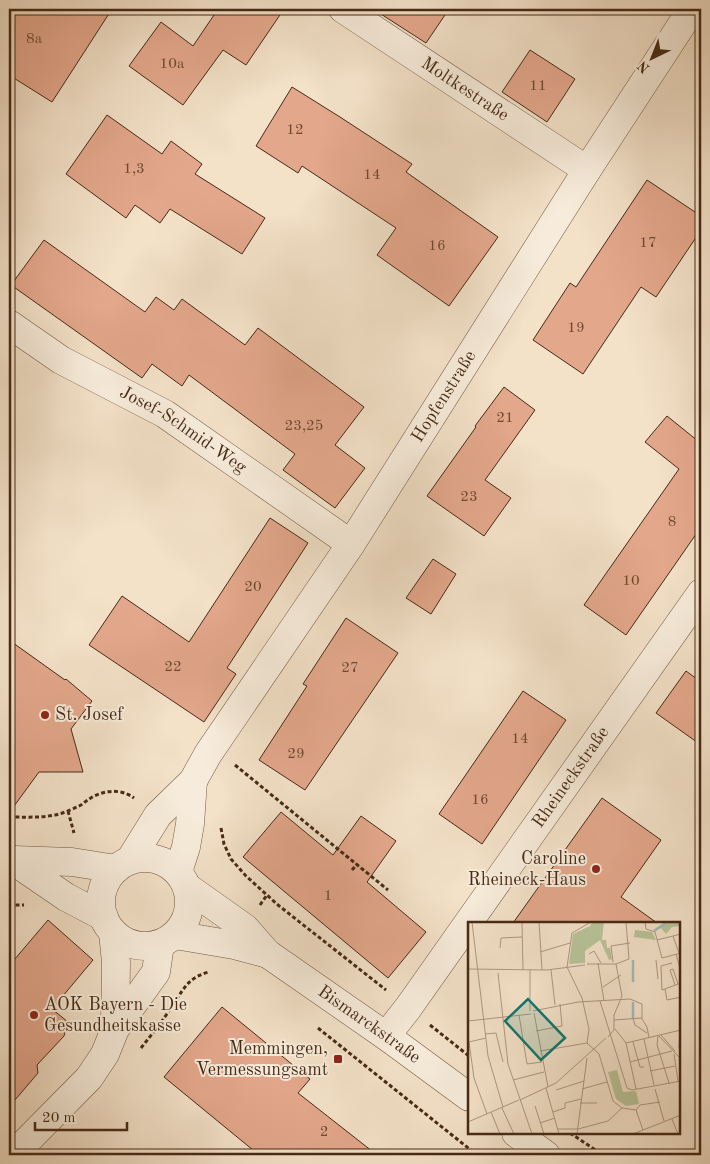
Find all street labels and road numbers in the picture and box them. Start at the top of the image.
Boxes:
street label: Moltkestraße [418,54,512,125]
street label: Hopfenstraße [408,348,480,446]
street label: Josef-Schmid-Weg [117,383,250,477]
street label: Rheineckstraße [529,723,613,831]
street label: Bismarckstraße [314,982,424,1067]

